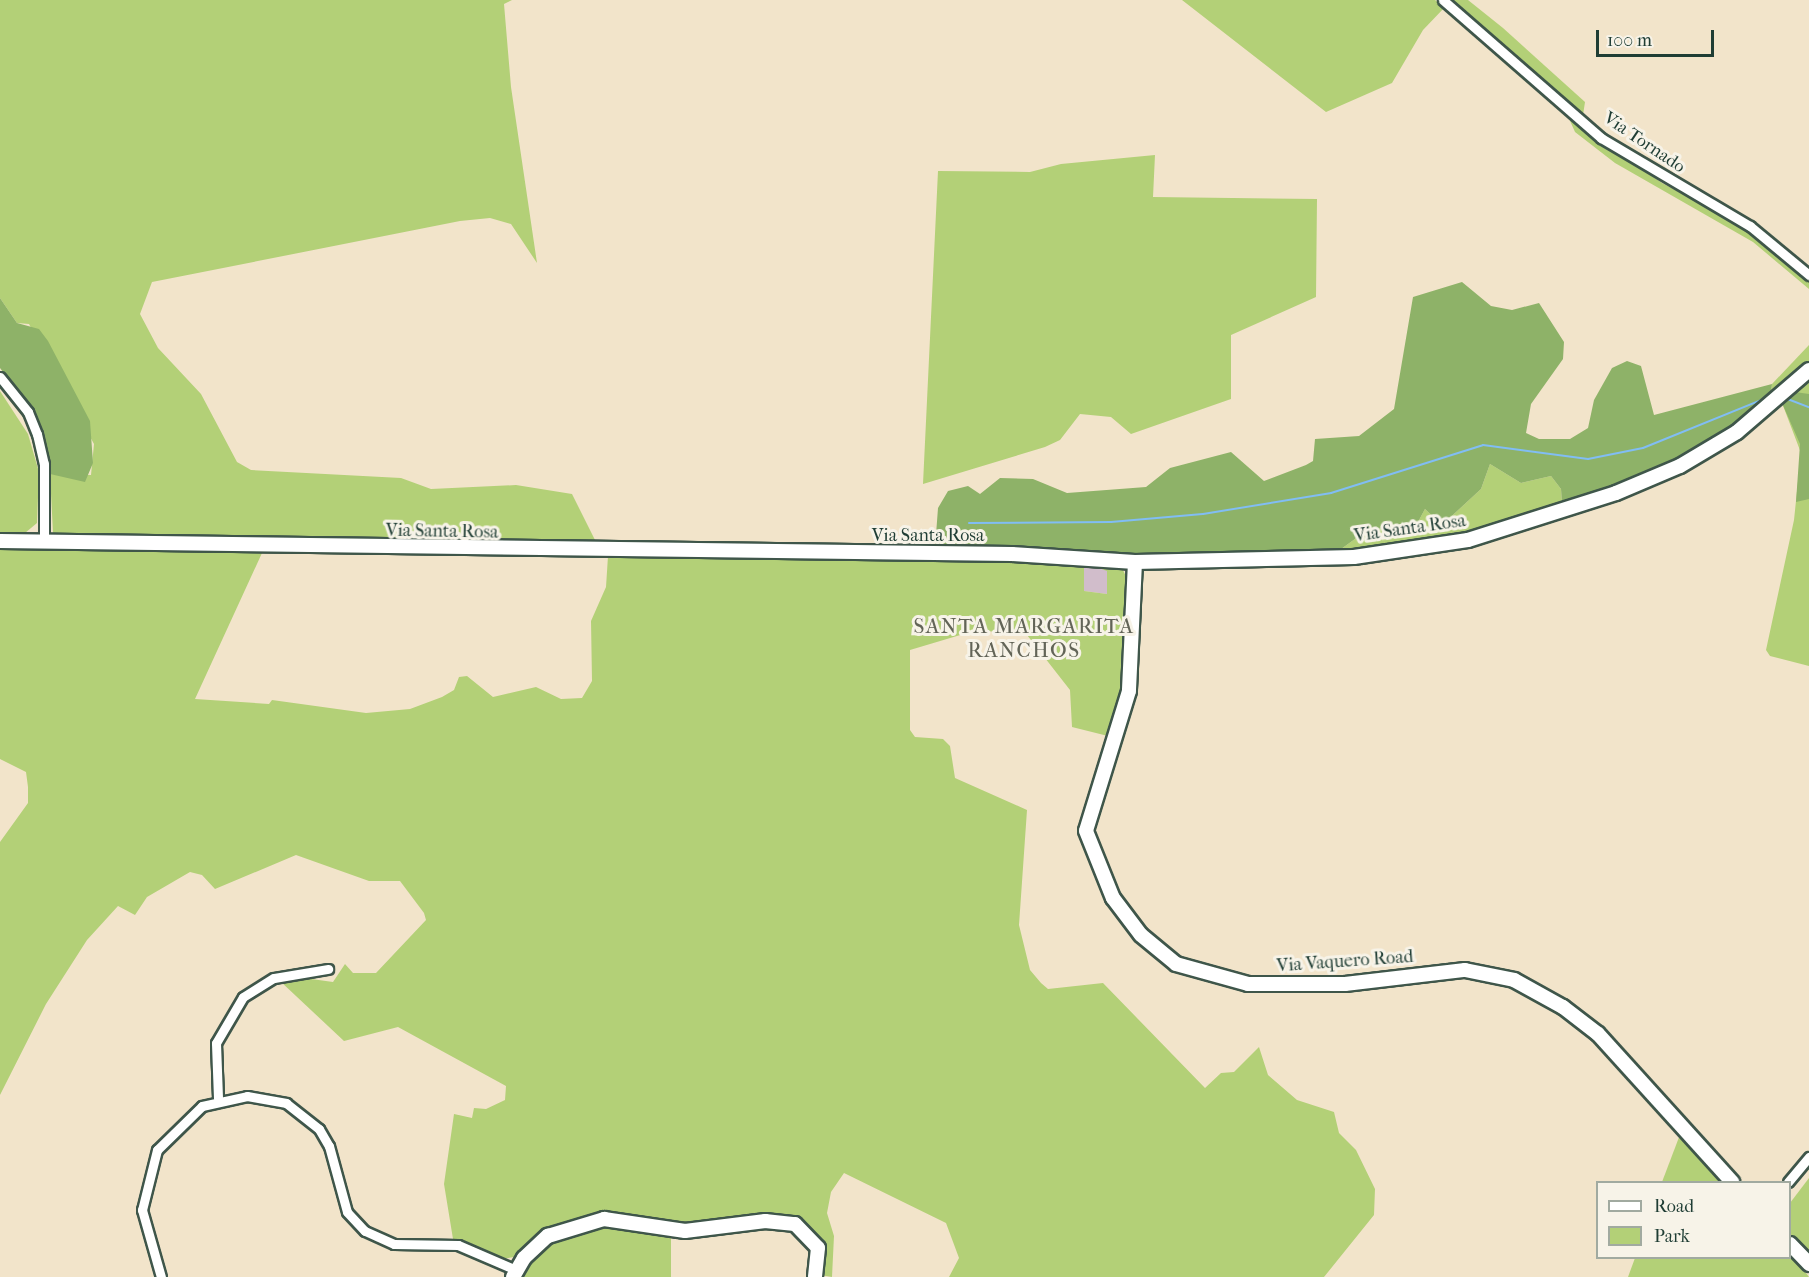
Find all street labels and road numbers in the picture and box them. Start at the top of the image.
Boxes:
street label: Via Tornado [1599,108,1689,178]
street label: Via Santa Rosa [1353,510,1467,548]
street label: Via Santa Rosa [386,520,498,544]
street label: Via Santa Rosa [872,525,984,547]
street label: Via Vaquero Road [1276,946,1414,978]

